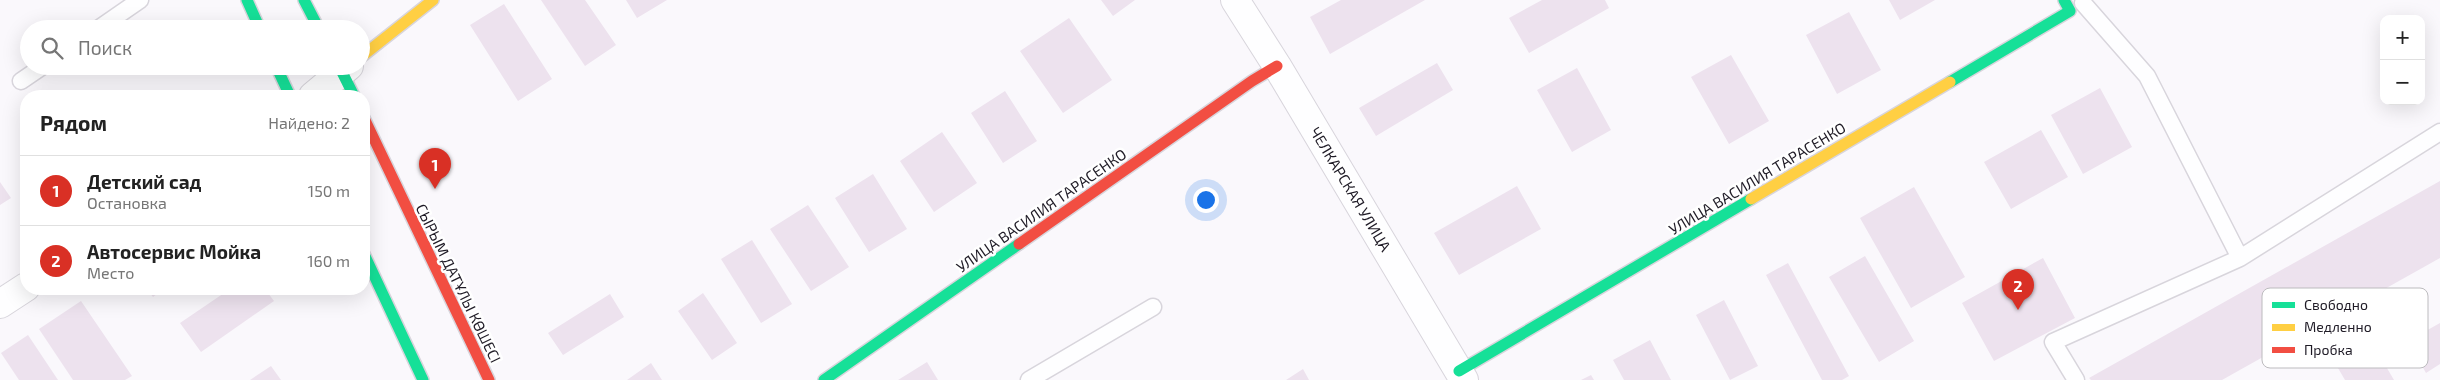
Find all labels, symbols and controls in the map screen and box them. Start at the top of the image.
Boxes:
map controls [2380,15,2425,105]
button: + [2380,15,2425,60]
search box [20,20,370,75]
icon: search [38,34,66,62]
text: Поиск [78,36,132,59]
button: − [2380,60,2425,105]
text: Рядом [40,110,107,135]
text: Найдено: 2 [268,113,350,132]
street label: УЛИЦА ВАСИЛИЯ ТАРАСЕНКО [1665,118,1849,238]
street label: ЧЕЛКАРСКАЯ УЛИЦА [1307,124,1396,255]
street label: УЛИЦА ВАСИЛИЯ ТАРАСЕНКО [953,144,1129,276]
pin: 1 [419,148,451,189]
text: Детский сад [87,170,202,193]
text: 1 [53,181,59,200]
text: 150 m [308,181,350,200]
your location [1193,187,1219,213]
text: Остановка [87,193,167,212]
street label: СЫРЫМ ДАТҰЛЫ КӨШЕСІ [413,201,505,365]
text: Автосервис Мойка [87,240,261,263]
text: 2 [51,251,61,270]
text: 160 m [307,251,350,270]
text: Место [87,263,134,282]
pin: 2 [2002,269,2034,310]
legend [2262,288,2428,368]
text: Свободно [2304,296,2368,313]
text: Медленно [2304,318,2372,335]
text: Пробка [2304,341,2353,358]

